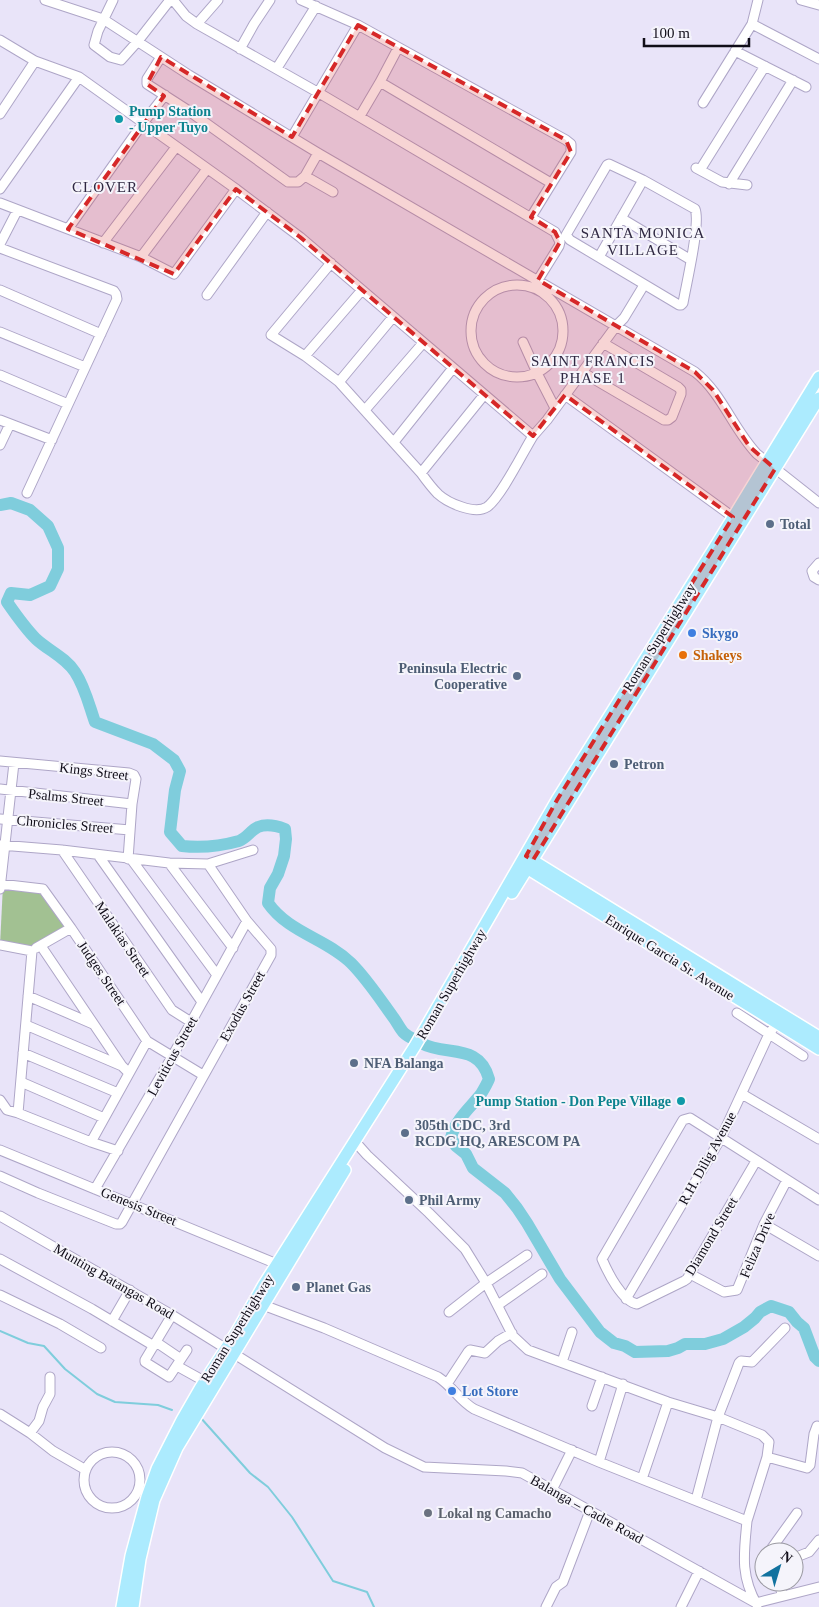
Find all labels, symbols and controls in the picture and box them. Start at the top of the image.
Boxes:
scale bar [644,15,749,47]
text: 100 m [652,25,690,41]
place label: Pump Station - Upper Tuyo [129,104,211,135]
marker: Pump Station - Upper Tuyo [113,113,125,125]
district label: CLOVER [72,179,138,195]
district label: SANTA MONICA VILLAGE [581,225,705,258]
district label: SAINT FRANCIS PHASE 1 [531,353,655,386]
place label: Total [780,517,811,532]
marker: Total [764,518,776,530]
street label: Roman Superhighway [620,580,699,694]
place label: Skygo [702,626,739,641]
marker: Skygo [686,627,698,639]
place label: Shakeys [693,648,743,663]
marker: Shakeys [677,649,689,661]
place label: Peninsula Electric Cooperative [399,661,507,692]
marker: Peninsula Electric Cooperative [511,670,523,682]
place label: Petron [624,757,664,772]
marker: Petron [608,758,620,770]
street label: Kings Street [58,760,130,783]
street label: Psalms Street [27,786,105,809]
street label: Chronicles Street [16,813,114,836]
street label: Malakias Street [92,899,153,980]
street label: Enrique Garcia Sr. Avenue [603,912,737,1003]
street label: Roman Superhighway [414,926,489,1042]
street label: Judges Street [75,938,129,1008]
street label: Exodus Street [217,968,268,1044]
street label: Leviticus Street [144,1014,200,1098]
place label: NFA Balanga [364,1056,443,1071]
marker: NFA Balanga [348,1057,360,1069]
place label: Pump Station - Don Pepe Village [475,1094,671,1109]
marker: Pump Station - Don Pepe Village [675,1095,687,1107]
street label: R.H. Dilig Avenue [676,1109,739,1207]
place label: 305th CDC, 3rd RCDG HQ, ARESCOM PA [415,1118,581,1149]
marker: 305th CDC, 3rd RCDG HQ, ARESCOM PA [399,1127,411,1139]
street label: Genesis Street [99,1184,179,1229]
place label: Phil Army [419,1193,481,1208]
marker: Phil Army [403,1194,415,1206]
street label: Diamond Street [682,1194,741,1278]
street label: Feliza Drive [737,1210,778,1280]
street label: Munting Batangas Road [51,1241,176,1322]
street label: Roman Superhighway [198,1271,277,1385]
place label: Planet Gas [306,1280,371,1295]
marker: Planet Gas [290,1281,302,1293]
place label: Lot Store [462,1384,518,1399]
marker: Lot Store [446,1385,458,1397]
street label: Balanga – Cadre Road [528,1472,646,1547]
place label: Lokal ng Camacho [438,1506,552,1521]
marker: Lokal ng Camacho [422,1507,434,1519]
north arrow [754,1542,804,1592]
text: N [778,1548,795,1566]

